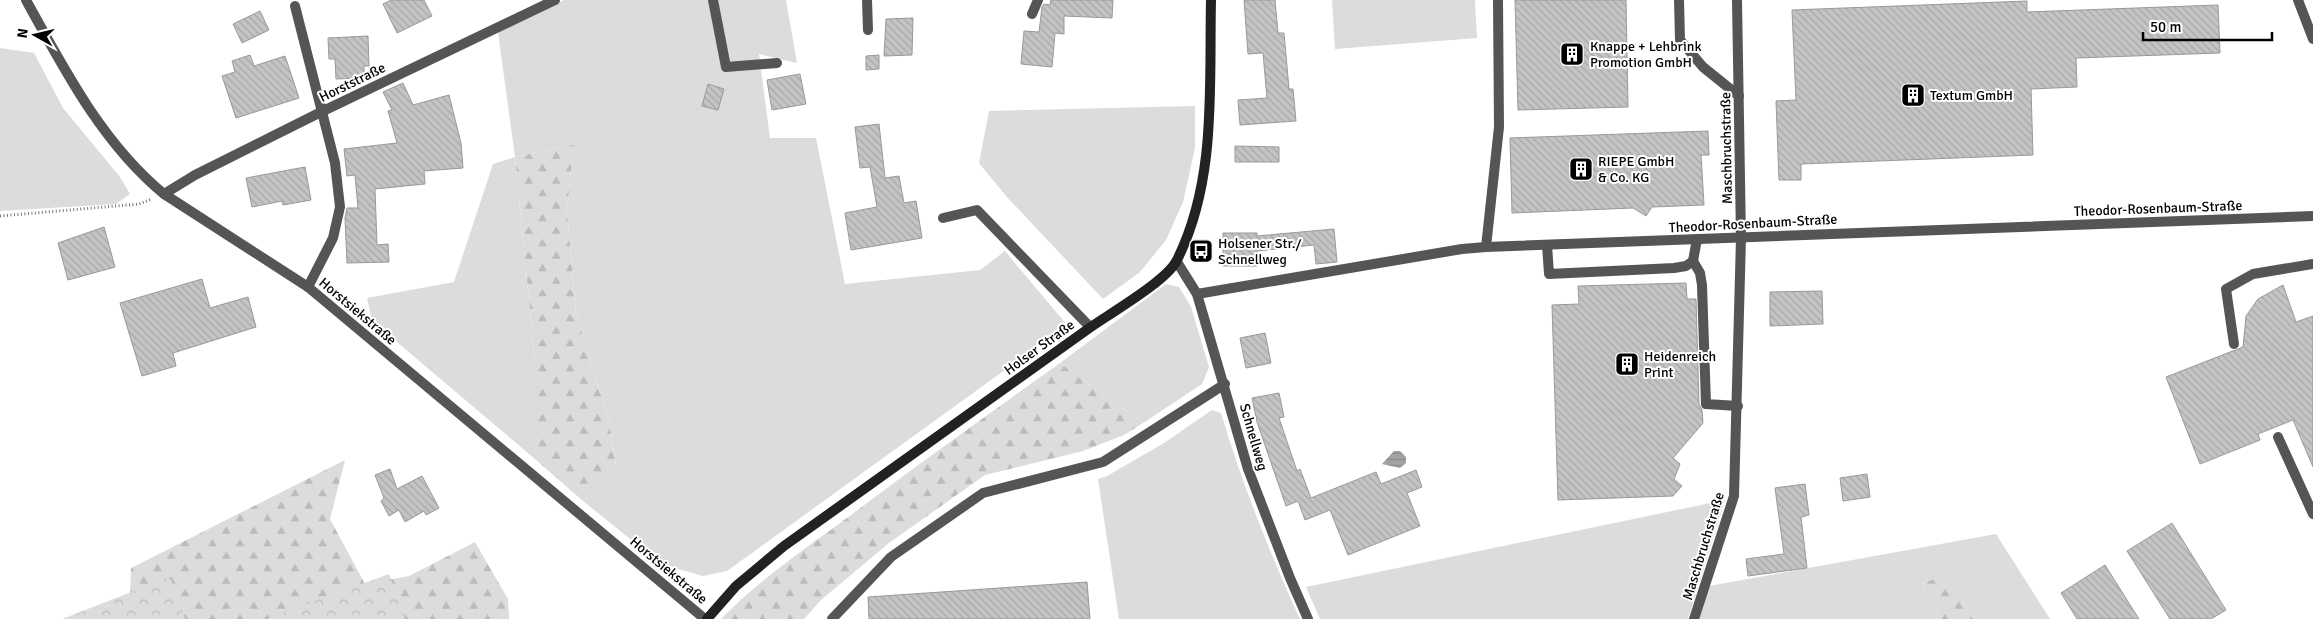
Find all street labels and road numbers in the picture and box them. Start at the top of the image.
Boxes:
street label: Horststraße [316,59,388,106]
street label: Maschbruchstraße [1717,92,1736,204]
street label: Theodor-Rosenbaum-Straße [2073,197,2243,220]
street label: Theodor-Rosenbaum-Straße [1668,211,1838,236]
street label: Horstsiekstraße [316,274,400,349]
street label: Holser Straße [1001,316,1078,379]
street label: Schnellweg [1236,402,1271,473]
street label: Maschbruchstraße [1679,490,1728,602]
street label: Horstsiekstraße [627,533,711,608]

